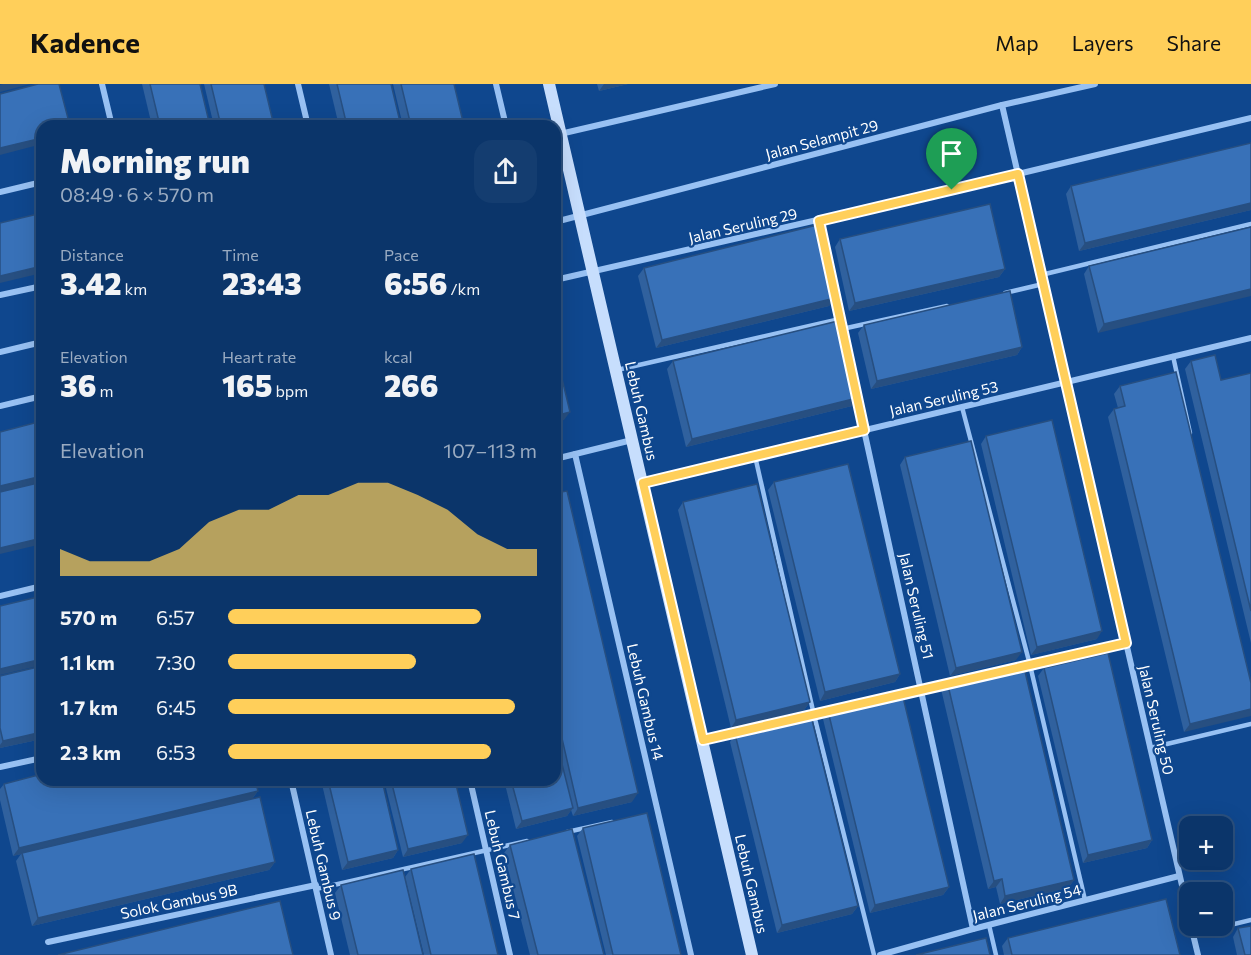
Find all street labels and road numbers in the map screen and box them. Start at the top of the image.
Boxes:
street label: Jalan Selampit 29 [763,115,880,163]
street label: Jalan Seruling 29 [687,204,799,246]
street label: Lebuh Gambus [622,359,662,462]
street label: Jalan Seruling 53 [888,377,1000,419]
street label: Jalan Seruling 51 [896,551,938,661]
street label: Lebuh Gambus 14 [624,642,668,762]
street label: Jalan Seruling 50 [1136,663,1178,776]
street label: Lebuh Gambus 9 [302,808,345,922]
street label: Lebuh Gambus 7 [482,808,524,921]
street label: Lebuh Gambus [732,832,772,935]
street label: Solok Gambus 9B [119,880,239,922]
street label: Jalan Seruling 54 [971,880,1083,924]

